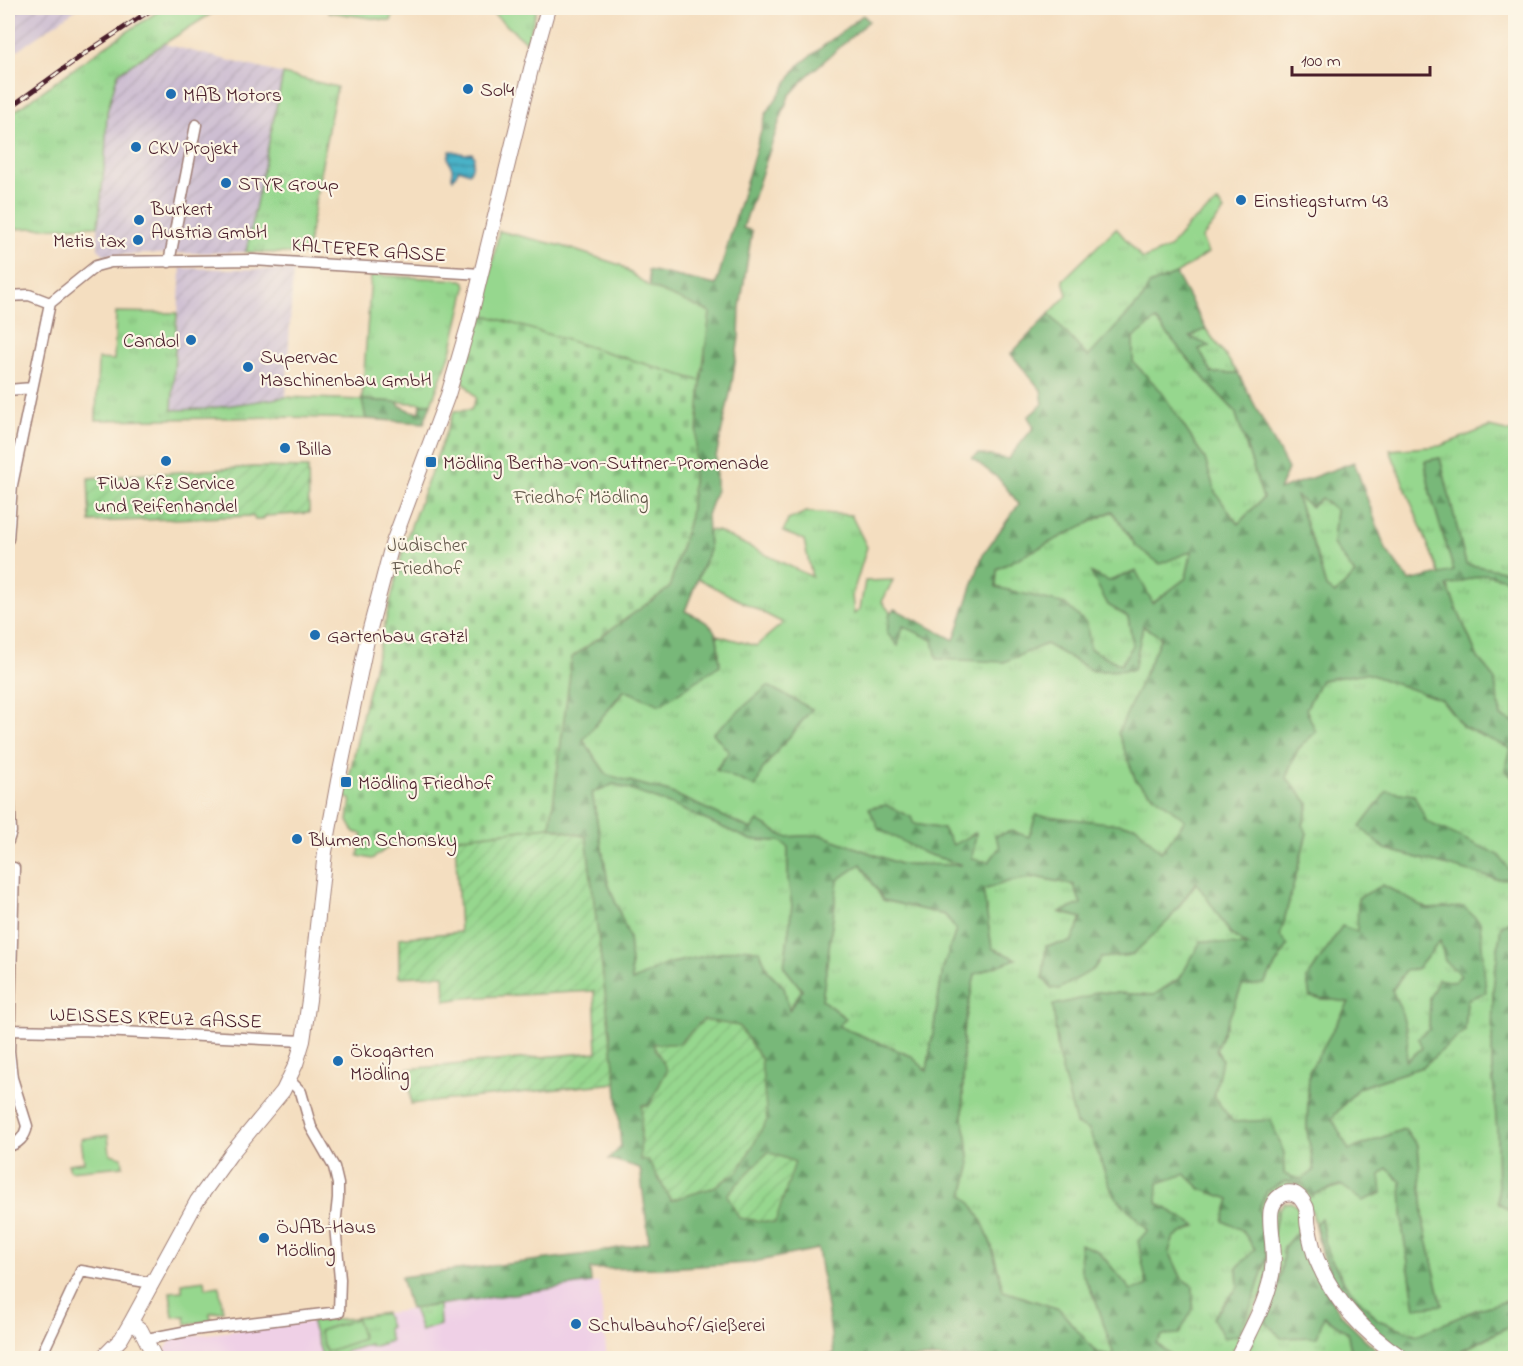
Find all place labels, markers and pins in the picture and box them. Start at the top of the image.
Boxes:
place label: Sol4 [480,77,514,106]
place label: MAB Motors [183,82,282,111]
marker: Sol4 [461,82,475,96]
marker: MAB Motors [164,87,178,101]
place label: CKV Projekt [148,135,238,164]
marker: CKV Projekt [129,140,143,154]
place label: STYR Group [238,171,339,200]
marker: STYR Group [219,176,233,190]
place label: Einstiegsturm 43 [1253,188,1389,218]
marker: Einstiegsturm 43 [1234,193,1248,207]
place label: Burkert Austria GmbH [150,196,267,248]
marker: Burkert Austria GmbH [132,213,146,227]
place label: Metis tax [53,228,126,257]
marker: Metis tax [131,233,145,247]
place label: Candol [123,328,179,357]
marker: Candol [184,333,198,347]
place label: Supervac Maschinenbau GmbH [260,344,432,396]
marker: Supervac Maschinenbau GmbH [241,360,255,374]
place label: Billa [296,436,332,465]
marker: Billa [278,441,292,455]
place label: Mödling Bertha-von-Suttner-Promenade [443,450,769,480]
marker: FiWa Kfz Service und Reifenhandel [159,454,173,468]
marker: Mödling Bertha-von-Suttner-Promenade [424,455,438,469]
place label: FiWa Kfz Service und Reifenhandel [95,470,237,522]
place label: Gartenbau Gratzl [327,623,468,652]
marker: Gartenbau Gratzl [308,628,322,642]
place label: Mödling Friedhof [358,770,494,800]
marker: Mödling Friedhof [339,775,353,789]
place label: Blumen Schonsky [308,827,457,856]
marker: Blumen Schonsky [290,832,304,846]
place label: Ökogarten Mödling [350,1038,434,1091]
marker: Ökogarten Mödling [331,1054,345,1068]
place label: ÖJAB-Haus Mödling [276,1214,376,1267]
marker: ÖJAB-Haus Mödling [257,1231,271,1245]
place label: Schulbauhof/Gießerei [588,1312,765,1341]
marker: Schulbauhof/Gießerei [569,1317,583,1331]

